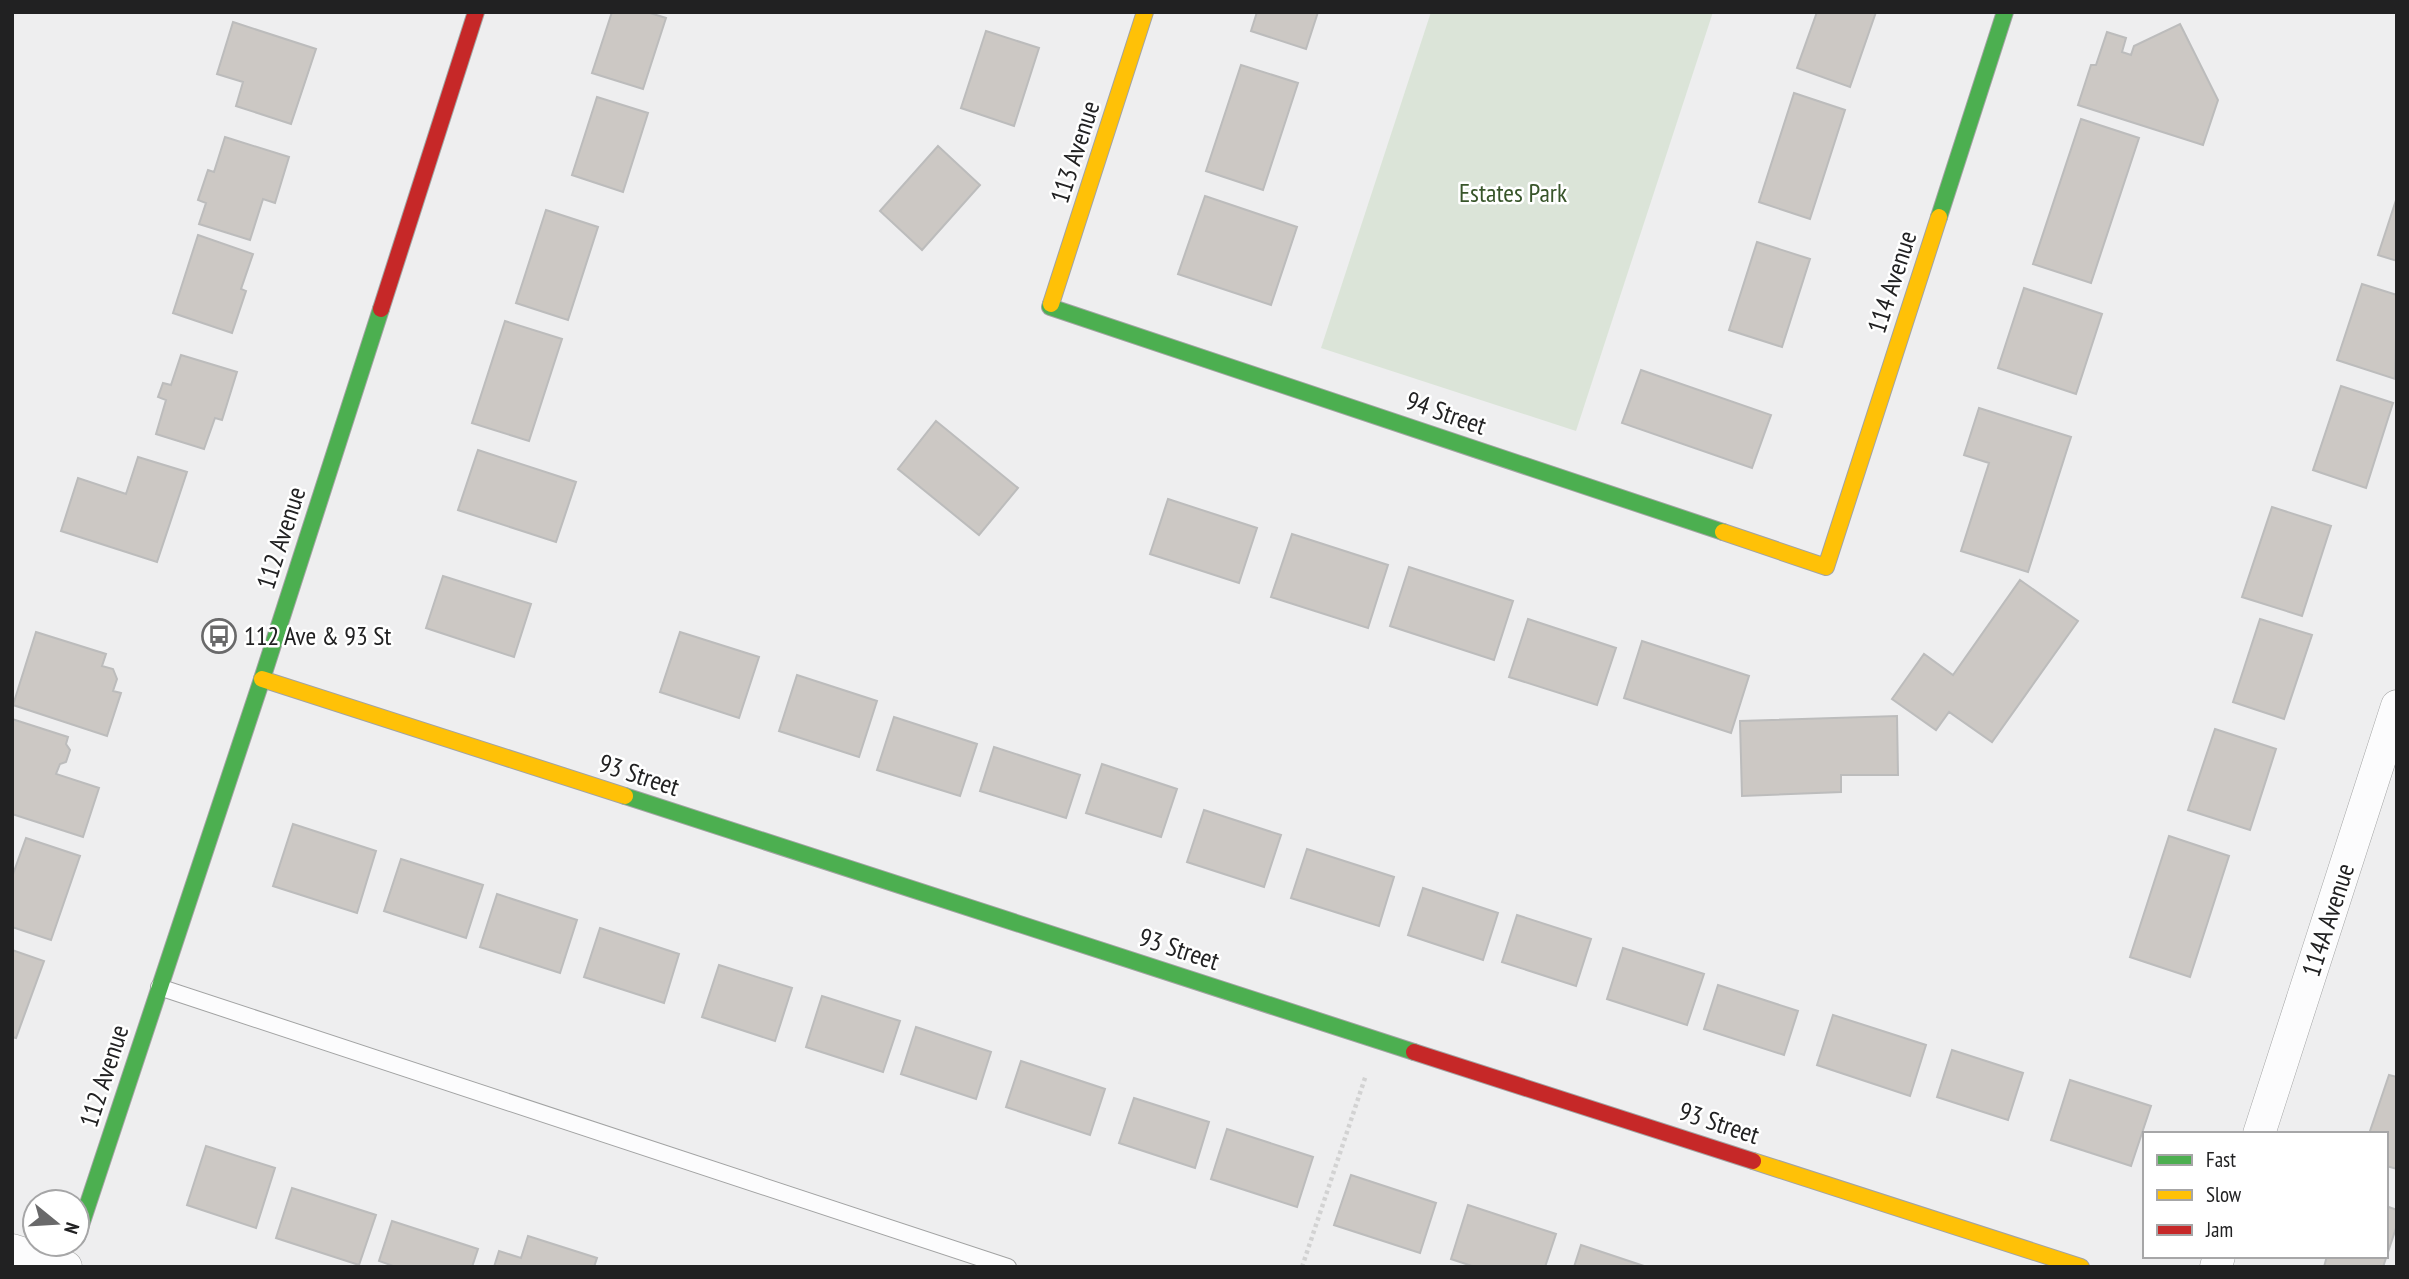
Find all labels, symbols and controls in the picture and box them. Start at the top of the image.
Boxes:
street label: 113 Avenue [1043,96,1107,207]
park label: Estates Park [1459,176,1567,209]
street label: 114 Avenue [1860,226,1924,337]
street label: 94 Street [1402,383,1491,442]
street label: 112 Avenue [249,482,313,593]
bus stop icon: 112 Ave & 93 St [200,617,238,655]
place label: 112 Ave & 93 St [244,619,392,652]
street label: 93 Street [595,746,684,803]
street label: 114A Avenue [2294,859,2361,981]
street label: 93 Street [1135,920,1224,977]
street label: 112 Avenue [72,1020,136,1131]
street label: 93 Street [1675,1094,1764,1151]
legend [2143,1132,2388,1258]
text: Fast [2206,1146,2236,1173]
text: Slow [2206,1181,2242,1208]
north arrow [21,1188,91,1258]
text: Jam [2205,1216,2233,1243]
text: N [59,1220,85,1237]

